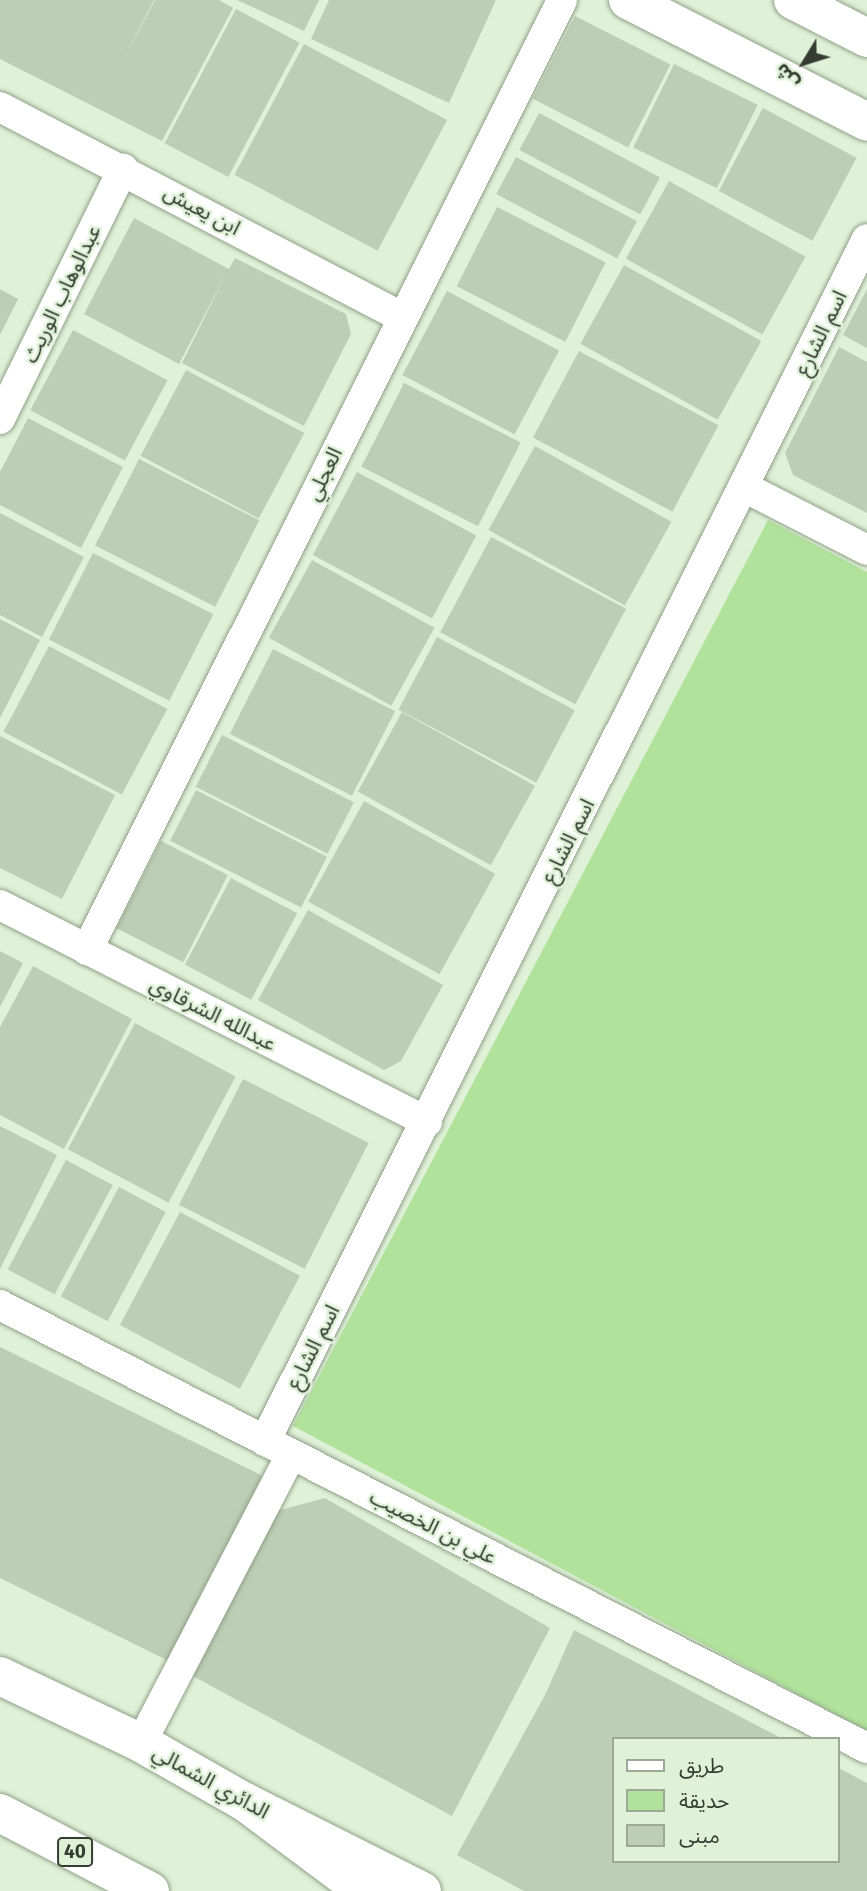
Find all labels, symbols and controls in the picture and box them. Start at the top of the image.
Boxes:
north arrow [769,28,839,98]
text: ش [770,59,804,94]
street label: ابن يعيش [159,179,245,241]
street label: عبدالوهاب الوريث [18,221,106,367]
street label: اسم الشارع [790,286,852,380]
street label: العجلي [300,443,348,505]
street label: اسم الشارع [536,794,600,888]
street label: عبدالله الشرقاوي [146,971,280,1057]
street label: اسم الشارع [281,1300,345,1394]
street label: علي بن الخصيب [365,1484,501,1570]
legend [612,1737,839,1863]
street label: الدائري الشمالي [148,1740,274,1824]
text: طريق [679,1753,724,1779]
text: حديقة [679,1788,729,1814]
text: مبنى [679,1823,720,1849]
road number: 40 [56,1836,94,1868]

